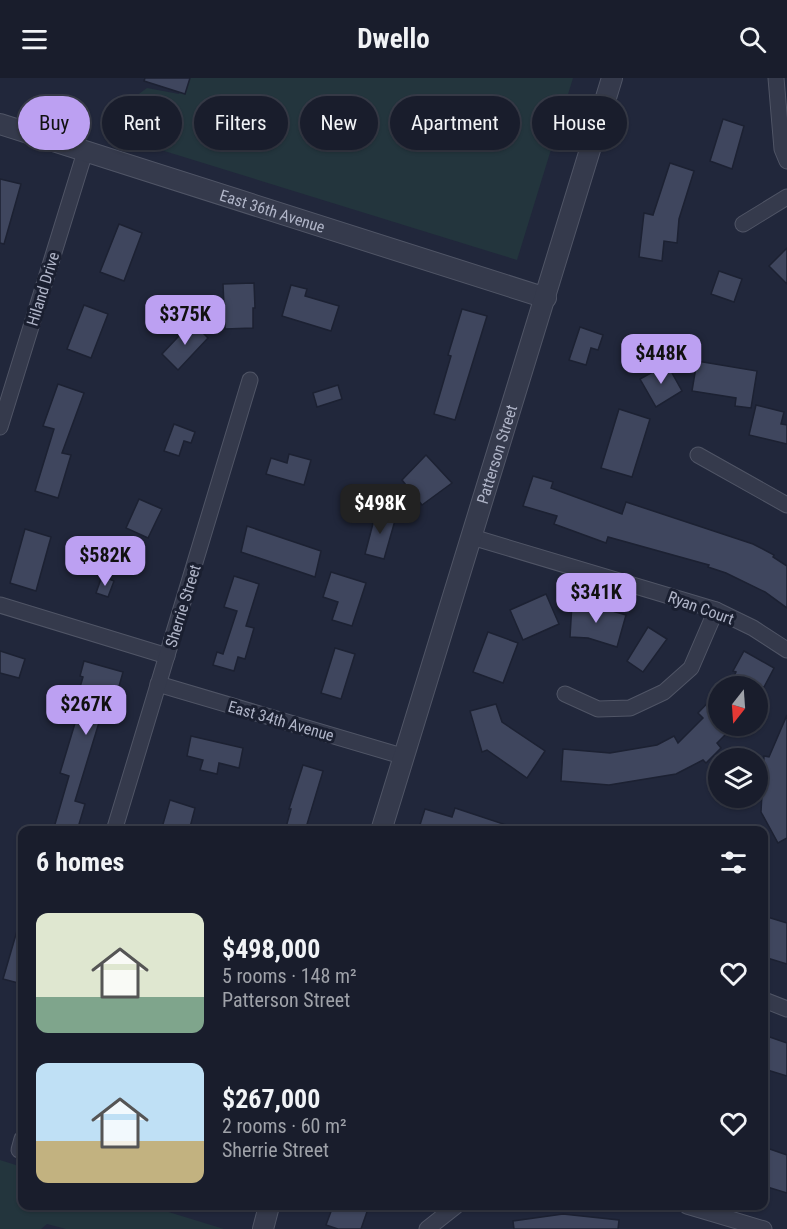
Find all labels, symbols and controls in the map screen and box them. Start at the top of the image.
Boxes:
icon: menu [18,23,51,56]
text: Dwello [357,23,430,55]
icon: search [736,23,769,56]
chip: Buy [18,96,90,150]
chip: Rent [102,96,182,150]
chip: Filters [194,96,288,150]
chip: New [300,96,378,150]
chip: Apartment [390,96,520,150]
chip: House [532,96,627,150]
street label: East 36th Avenue [218,185,327,236]
street label: Hiland Drive [23,250,63,328]
pin: $375K [143,295,227,346]
text: $375K [159,302,211,326]
pin: $448K [619,334,703,385]
text: $448K [635,341,687,365]
street label: Patterson Street [472,402,521,506]
pin: $498K [338,484,422,535]
text: $498K [354,491,406,515]
pin: $582K [63,536,147,587]
text: $582K [79,543,131,567]
street label: Sherrie Street [161,562,205,650]
pin: $341K [554,573,638,624]
text: $341K [570,580,622,604]
street label: Ryan Court [665,587,737,629]
north arrow [708,676,768,736]
map controls [708,676,768,808]
pin: $267K [44,685,128,736]
text: $267K [60,692,112,716]
street label: East 34th Avenue [226,697,336,745]
button: layers [708,748,768,808]
icon: filters [717,846,750,879]
text: 6 homes [36,847,124,877]
text: $498,000 [222,934,320,964]
icon: home [84,937,156,1009]
icon: heart [717,957,750,990]
text: 5 rooms · 148 m² [222,964,357,988]
text: Patterson Street [222,988,350,1012]
text: $267,000 [222,1084,320,1114]
icon: home [84,1087,156,1159]
icon: heart [717,1107,750,1140]
text: 2 rooms · 60 m² [222,1114,347,1138]
text: Sherrie Street [222,1138,329,1162]

